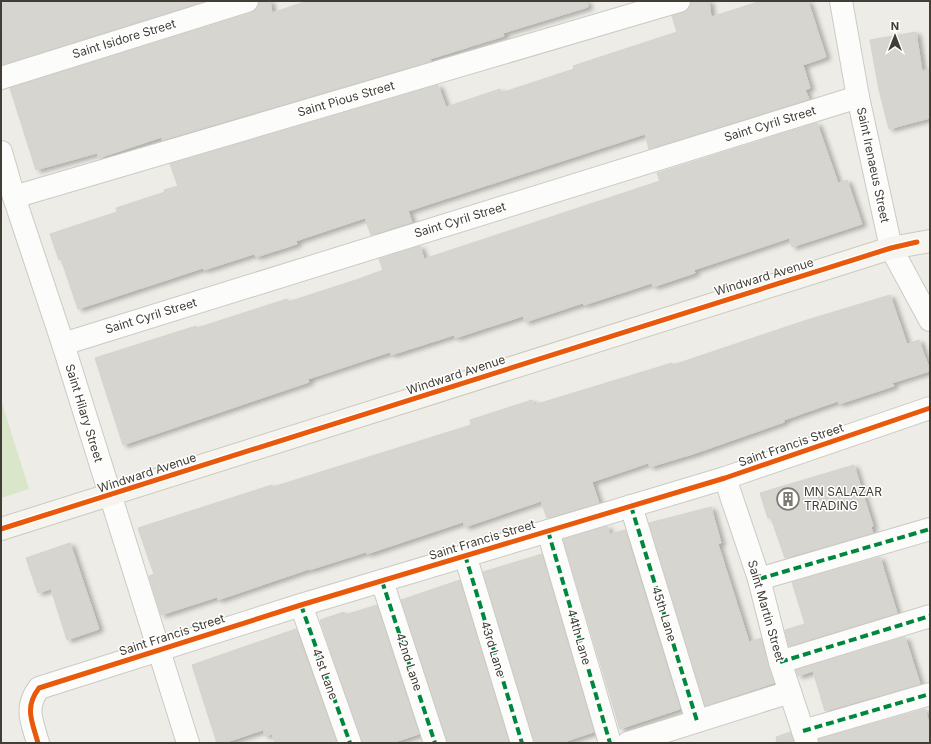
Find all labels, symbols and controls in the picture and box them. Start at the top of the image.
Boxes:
street label: Saint Isidore Street [70,16,177,61]
north arrow [875,16,915,56]
text: N [891,19,899,33]
street label: Saint Pious Street [296,77,396,120]
street label: Saint Cyril Street [722,102,818,145]
street label: Saint Irenaeus Street [854,106,893,224]
street label: Saint Cyril Street [412,198,508,241]
street label: Windward Avenue [712,254,815,299]
street label: Saint Cyril Street [103,294,199,337]
street label: Windward Avenue [405,351,507,398]
street label: Saint Hilary Street [62,362,107,464]
street label: Saint Francis Street [736,419,845,470]
street label: Windward Avenue [96,449,198,496]
place label: MN SALAZAR TRADING [804,484,882,513]
building icon: MN SALAZAR TRADING [775,486,801,512]
street label: Saint Francis Street [427,516,537,563]
street label: Saint Martin Street [745,558,788,664]
street label: 45th Lane [649,584,680,643]
street label: 44th Lane [564,607,595,667]
street label: Saint Francis Street [117,610,227,659]
street label: 43rd Lane [478,619,509,679]
street label: 42nd Lane [393,631,426,693]
street label: 41st Lane [309,646,342,702]

